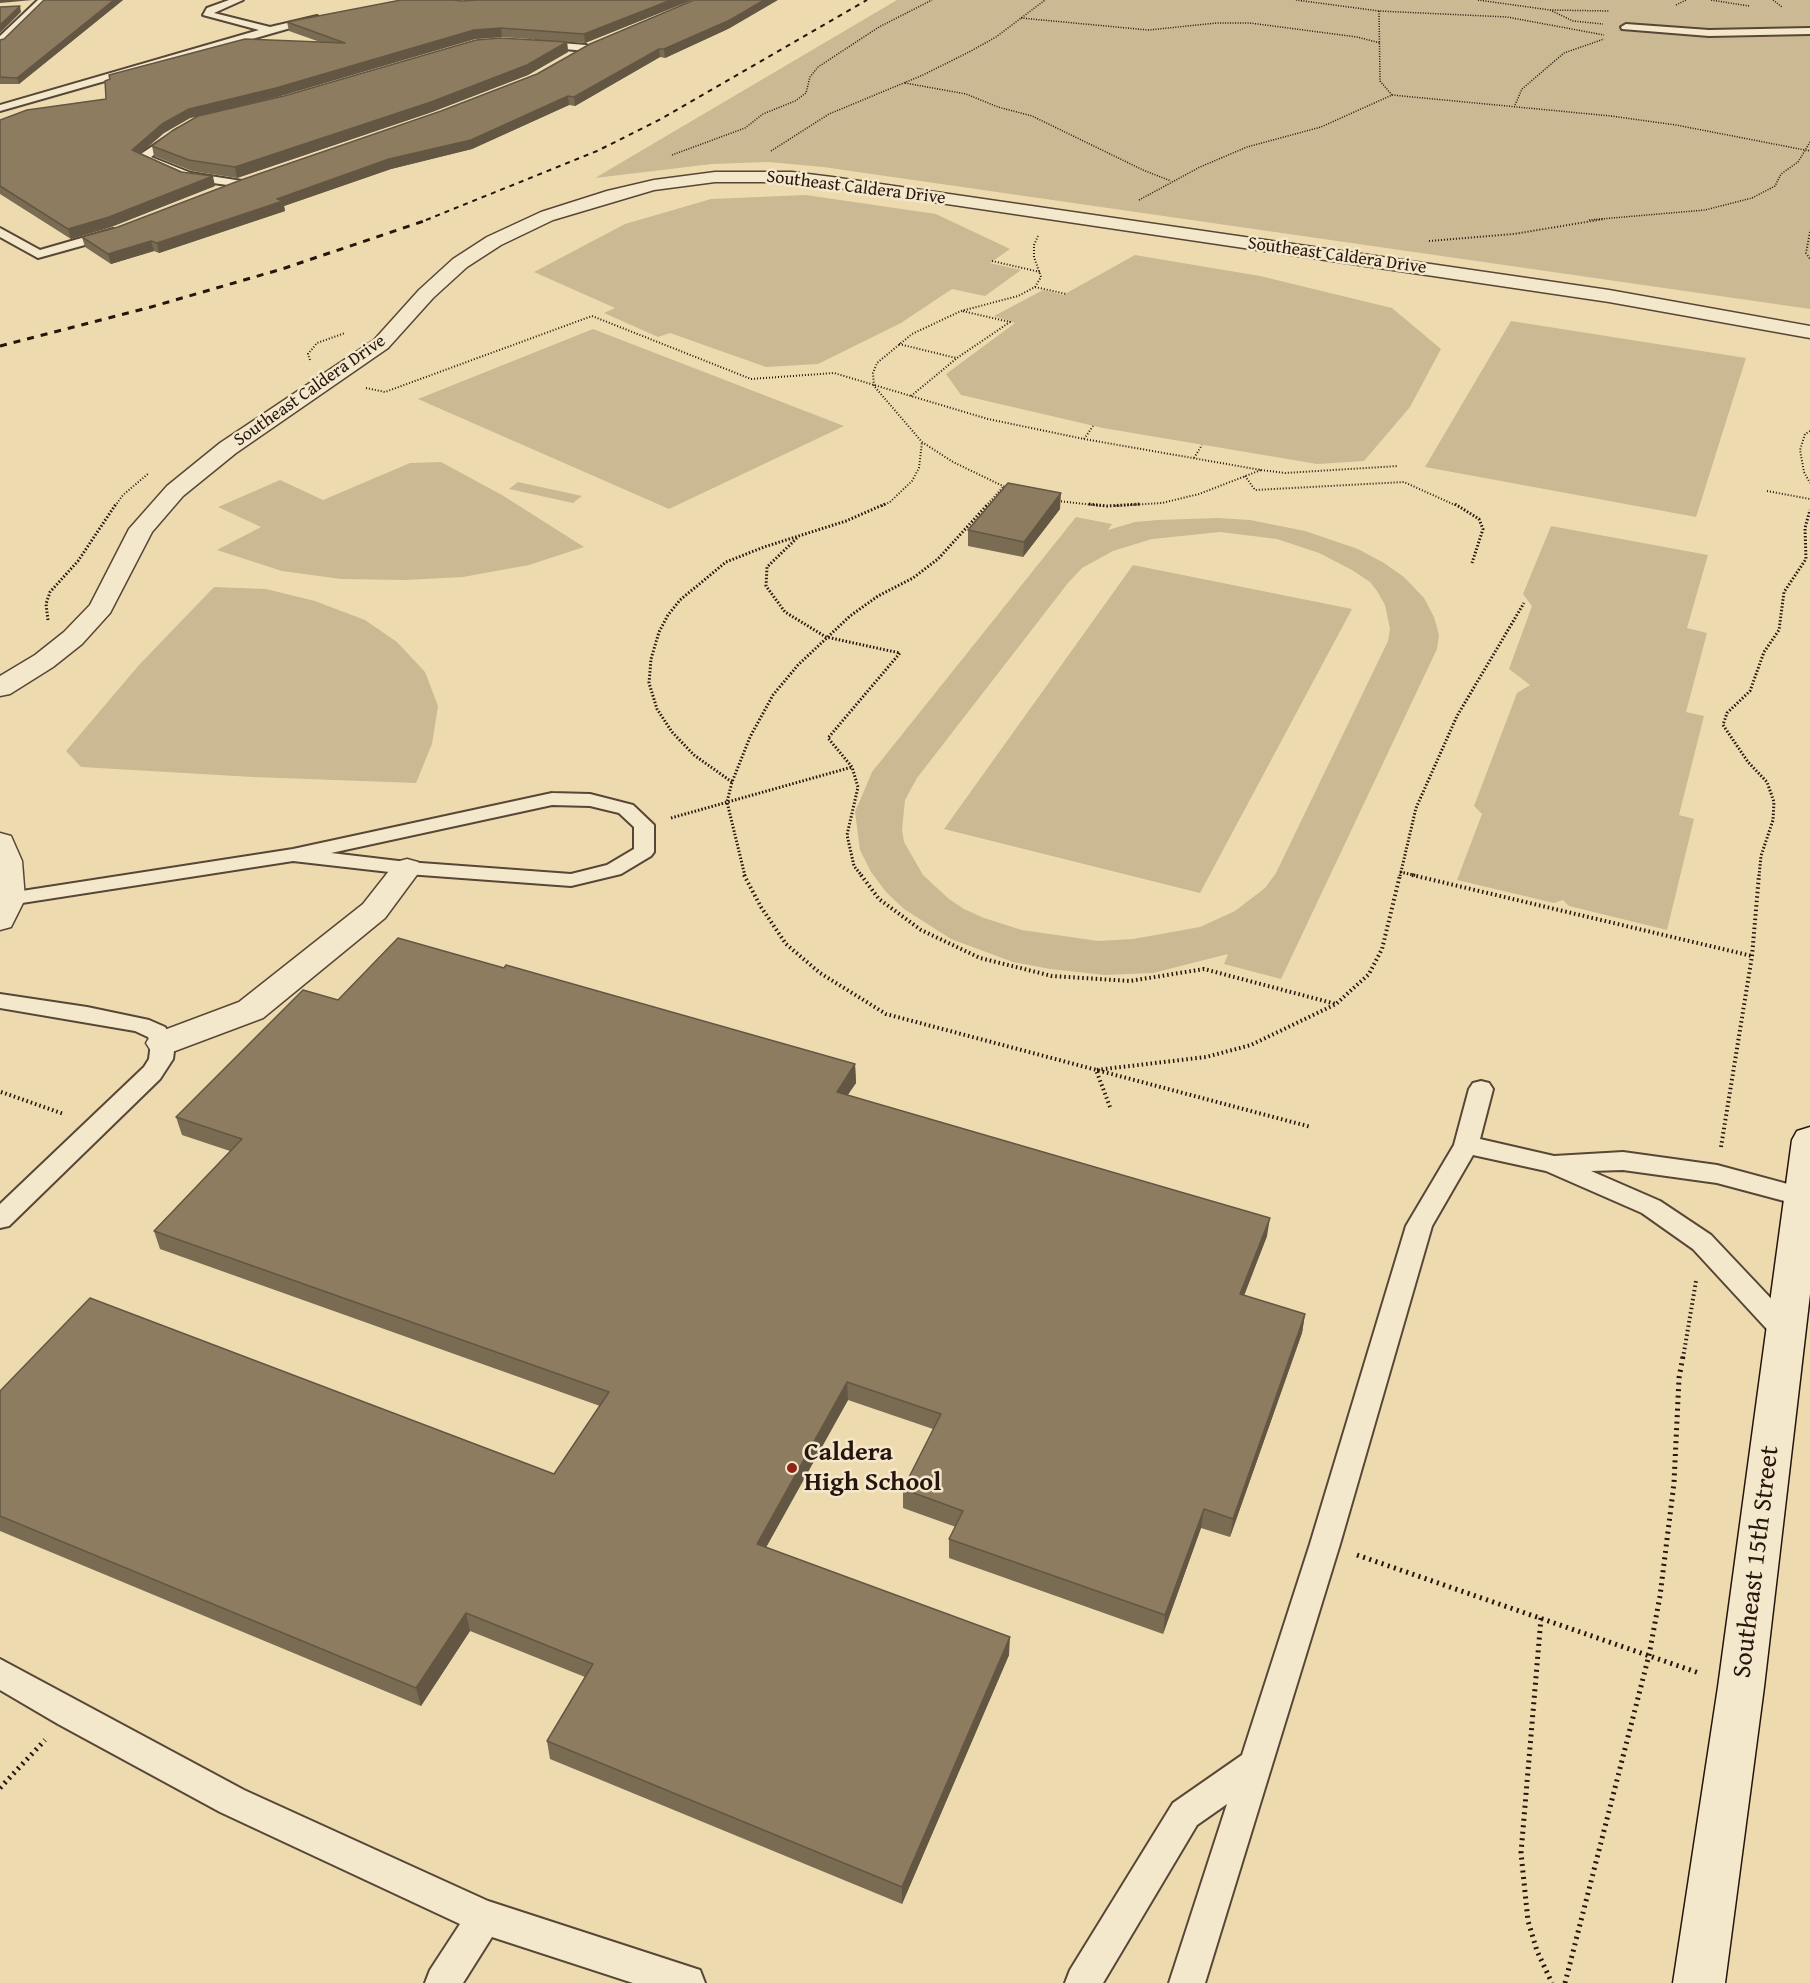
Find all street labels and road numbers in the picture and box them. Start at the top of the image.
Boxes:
street label: Southeast Caldera Drive [765,166,947,210]
street label: Southeast Caldera Drive [1246,233,1428,279]
street label: Southeast Caldera Drive [230,331,390,451]
street label: Southeast 15th Street [1727,1444,1787,1680]

